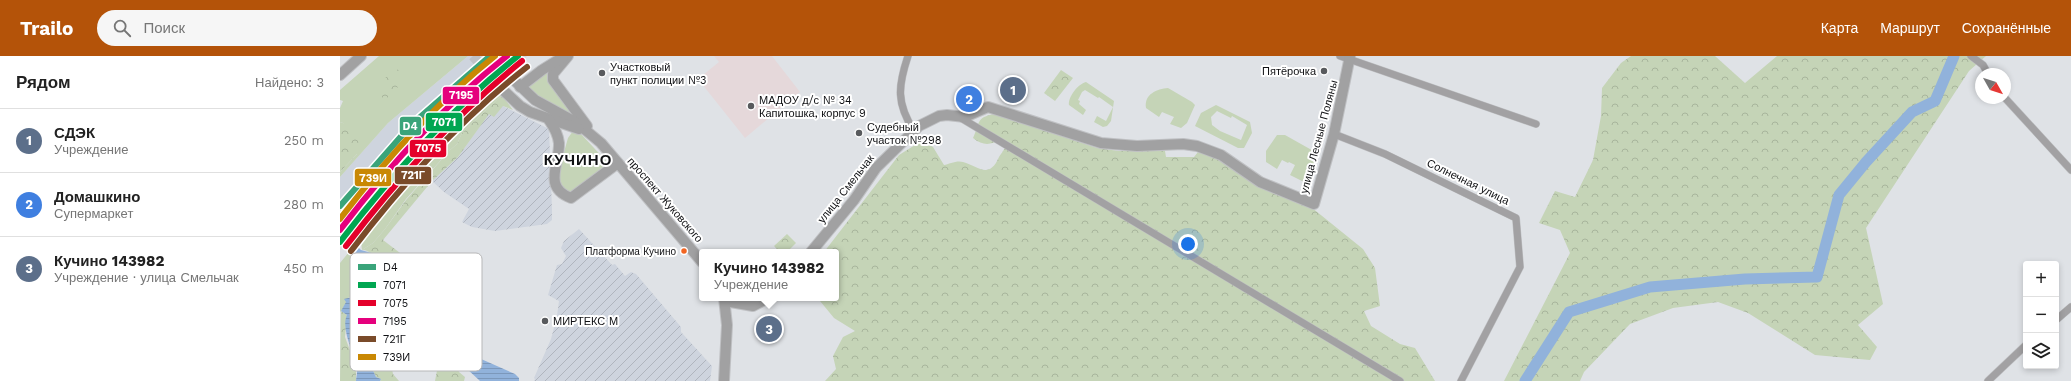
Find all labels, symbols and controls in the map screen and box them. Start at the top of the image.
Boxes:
search box [97,10,377,46]
text: Trailo [20,17,73,40]
icon: search [111,17,133,39]
text: Поиск [143,19,185,37]
text: Карта [1821,20,1858,36]
text: Маршрут [1880,20,1940,36]
text: Сохранённые [1962,20,2051,36]
place label: Участковый пункт полиции №3 [610,61,706,87]
place label: Пятёрочка [1262,65,1317,78]
marker: Пятёрочка [1319,66,1329,76]
marker: Участковый пункт полиции №3 [597,68,607,78]
north arrow [1975,68,2011,104]
text: Рядом [16,72,71,92]
text: Найдено: 3 [255,75,324,90]
pin: 1 [1000,75,1026,105]
street label: улица Лесные Поляны [1298,79,1340,195]
pin: 2 [956,84,982,114]
line badge: 7195 [442,86,480,105]
text: 7195 [449,89,473,102]
place label: МАДОУ д/с № 34 Капитошка, корпус 9 [759,94,866,120]
marker: МАДОУ д/с № 34 Капитошка, корпус 9 [746,101,756,111]
line badge: 7071 [425,112,463,132]
line badge: D4 [399,116,422,136]
text: 7071 [432,116,456,129]
text: D4 [402,120,418,133]
place label: Судебный участок №298 [867,121,942,147]
text: СДЭК [54,124,95,142]
marker: Судебный участок №298 [854,128,864,138]
text: 1 [26,133,32,148]
text: 250 m [284,133,324,148]
line badge: 7075 [409,139,447,158]
text: Учреждение [54,142,129,157]
text: 7075 [415,142,441,155]
district label: КУЧИНО [544,151,612,169]
street label: улица Смельчак [815,152,877,226]
street label: проспект Жуковского [625,155,705,245]
street label: Солнечная улица [1425,156,1512,208]
line badge: 721Г [394,166,432,185]
line badge: 739И [354,168,392,187]
text: 721Г [401,169,426,182]
text: 739И [359,172,387,185]
text: Домашкино [54,188,141,206]
text: 2 [25,197,33,212]
text: 280 m [284,197,324,212]
text: Супермаркет [54,206,133,221]
your location [1178,234,1198,254]
place label: Платформа Кучино [585,246,676,257]
marker: Платформа Кучино [679,246,689,256]
popup [699,249,839,301]
text: Кучино 143982 [54,252,164,270]
legend [350,253,482,371]
text: Кучино 143982 [714,259,824,277]
text: 3 [25,261,33,276]
text: 450 m [284,261,324,276]
text: D4 [383,261,398,274]
map controls [2023,261,2059,369]
button: + [2023,261,2059,297]
text: Учреждение · улица Смельчак [54,270,239,285]
text: Учреждение [714,277,788,292]
text: 7071 [383,279,406,292]
text: 7075 [383,297,408,310]
button: − [2023,297,2059,333]
pin: 3 [756,314,782,344]
text: 7195 [383,315,407,328]
place label: МИРТЕКС М [553,315,618,328]
marker: МИРТЕКС М [540,316,550,326]
text: 721Г [383,333,406,346]
button: layers [2023,333,2059,369]
text: 739И [383,351,410,364]

